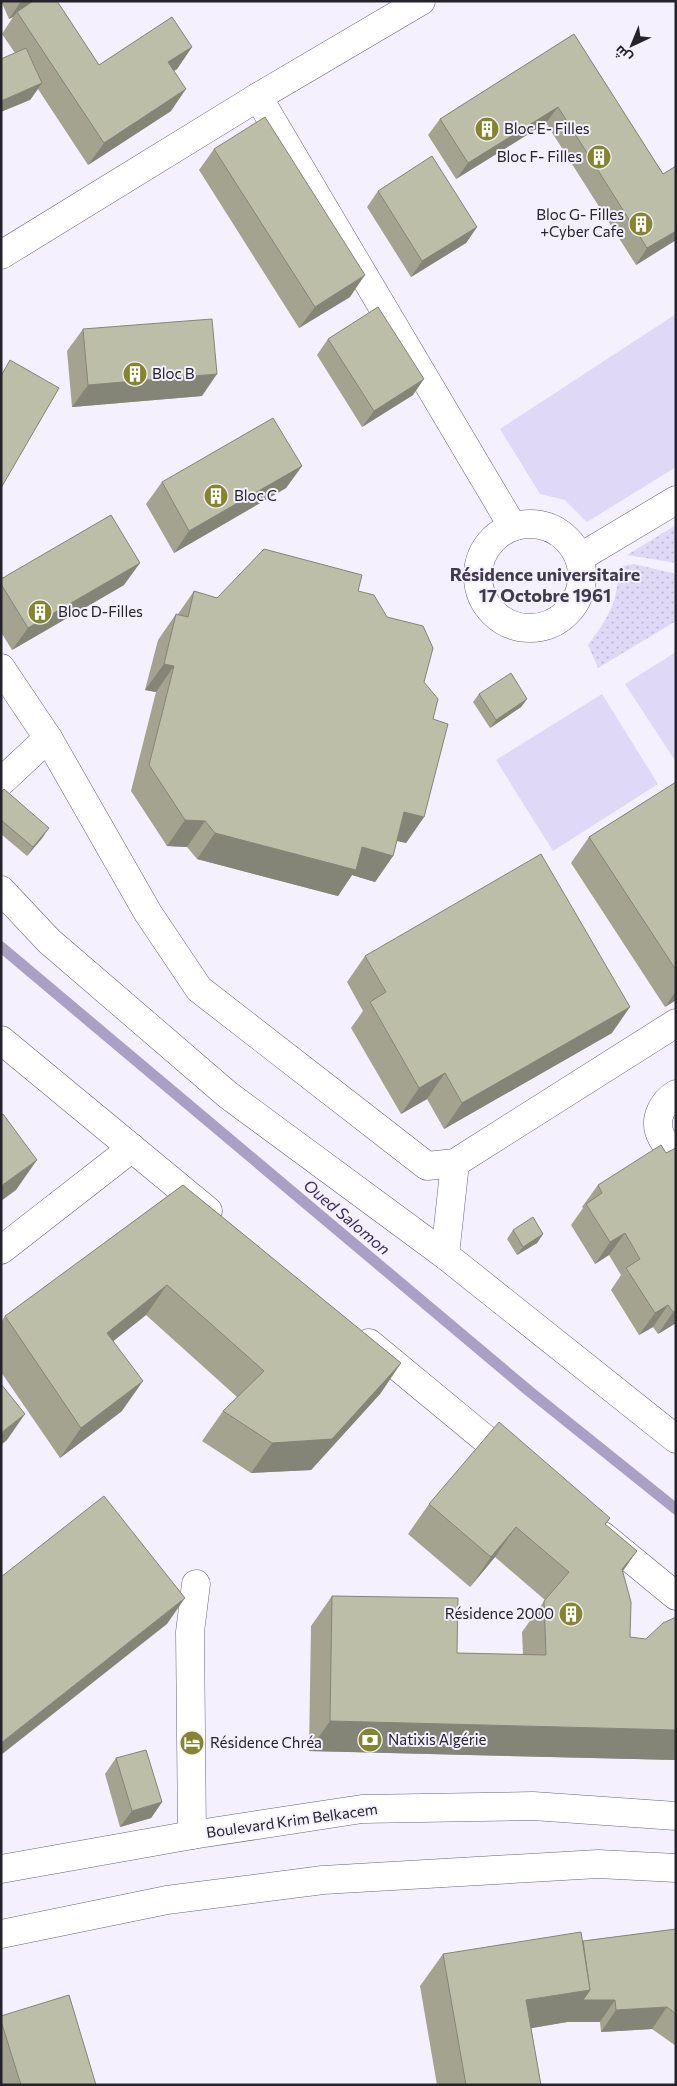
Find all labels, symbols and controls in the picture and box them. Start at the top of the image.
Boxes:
north arrow [607,20,657,70]
text: ش [610,42,636,67]
building icon: Bloc E- Filles [474,116,500,142]
place label: Bloc E- Filles [504,119,590,137]
building icon: Bloc F- Filles [586,144,612,170]
place label: Bloc F- Filles [497,147,582,165]
place label: Bloc G- Filles +Cyber Cafe [536,205,624,240]
building icon: Bloc G- Filles +Cyber Cafe [628,211,654,237]
building icon: Bloc B [122,361,148,387]
place label: Bloc B [152,364,195,382]
building icon: Bloc C [203,483,229,509]
place label: Bloc C [234,486,277,504]
district label: Résidence universitaire 17 Octobre 1961 [450,563,640,606]
building icon: Bloc D-Filles [27,599,53,625]
place label: Bloc D-Filles [58,602,143,620]
water label: Oued Salomon [300,1175,394,1258]
building icon: Résidence 2000 [558,1601,584,1627]
place label: Résidence 2000 [445,1604,554,1622]
bank icon: Natixis Algérie [357,1727,383,1753]
hotel icon: Résidence Chréa [179,1730,205,1756]
place label: Natixis Algérie [388,1730,487,1748]
place label: Résidence Chréa [210,1733,322,1751]
street label: Boulevard Krim Belkacem [205,1799,379,1841]

